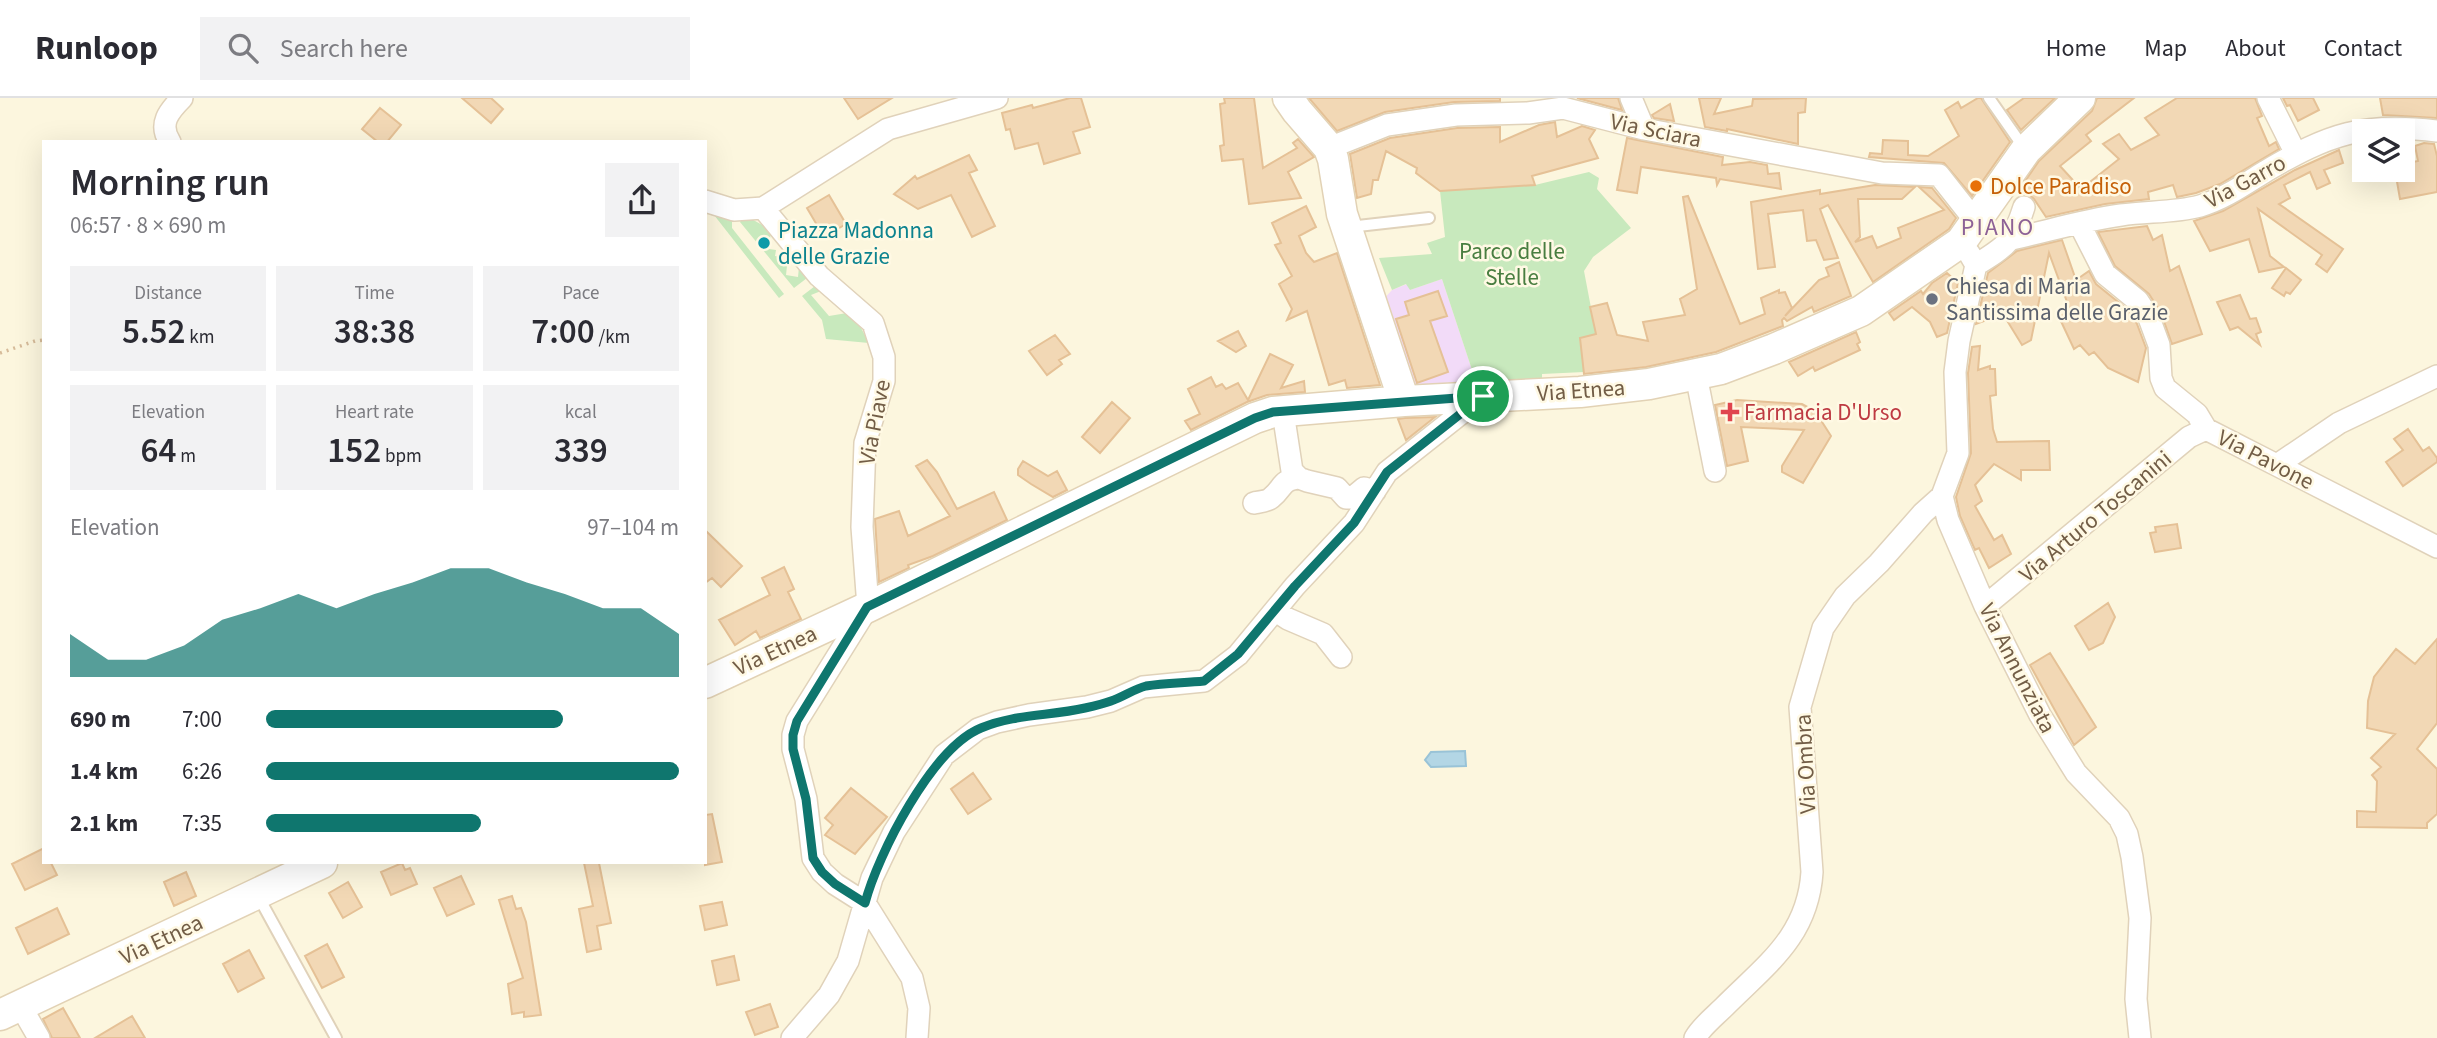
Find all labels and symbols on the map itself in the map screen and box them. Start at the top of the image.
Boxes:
street label: Via Sciara [1607,105,1705,156]
street label: Via Garro [2199,146,2292,217]
place label: Dolce Paradiso [1990,170,2132,203]
marker: Dolce Paradiso [1968,178,1984,194]
district label: PIANO [1961,210,2035,245]
place label: Piazza Madonna delle Grazie [778,214,934,273]
marker: Piazza Madonna delle Grazie [756,235,772,251]
park label: Parco delle Stelle [1459,235,1565,294]
place label: Chiesa di Maria Santissima delle Grazie [1946,270,2168,329]
marker: Chiesa di Maria Santissima delle Grazie [1924,291,1940,307]
pin [1453,366,1513,426]
street label: Via Etnea [1536,371,1626,410]
street label: Via Piave [850,377,899,467]
place label: Farmacia D'Urso [1744,396,1902,429]
marker: Farmacia D'Urso [1722,404,1738,420]
street label: Via Pavone [2212,421,2320,498]
street label: Via Arturo Toscanini [2012,443,2179,590]
street label: Via Annunziata [1971,597,2064,739]
street label: Via Etnea [728,617,822,684]
street label: Via Ombra [1786,713,1825,815]
street label: Via Etnea [114,906,208,973]

